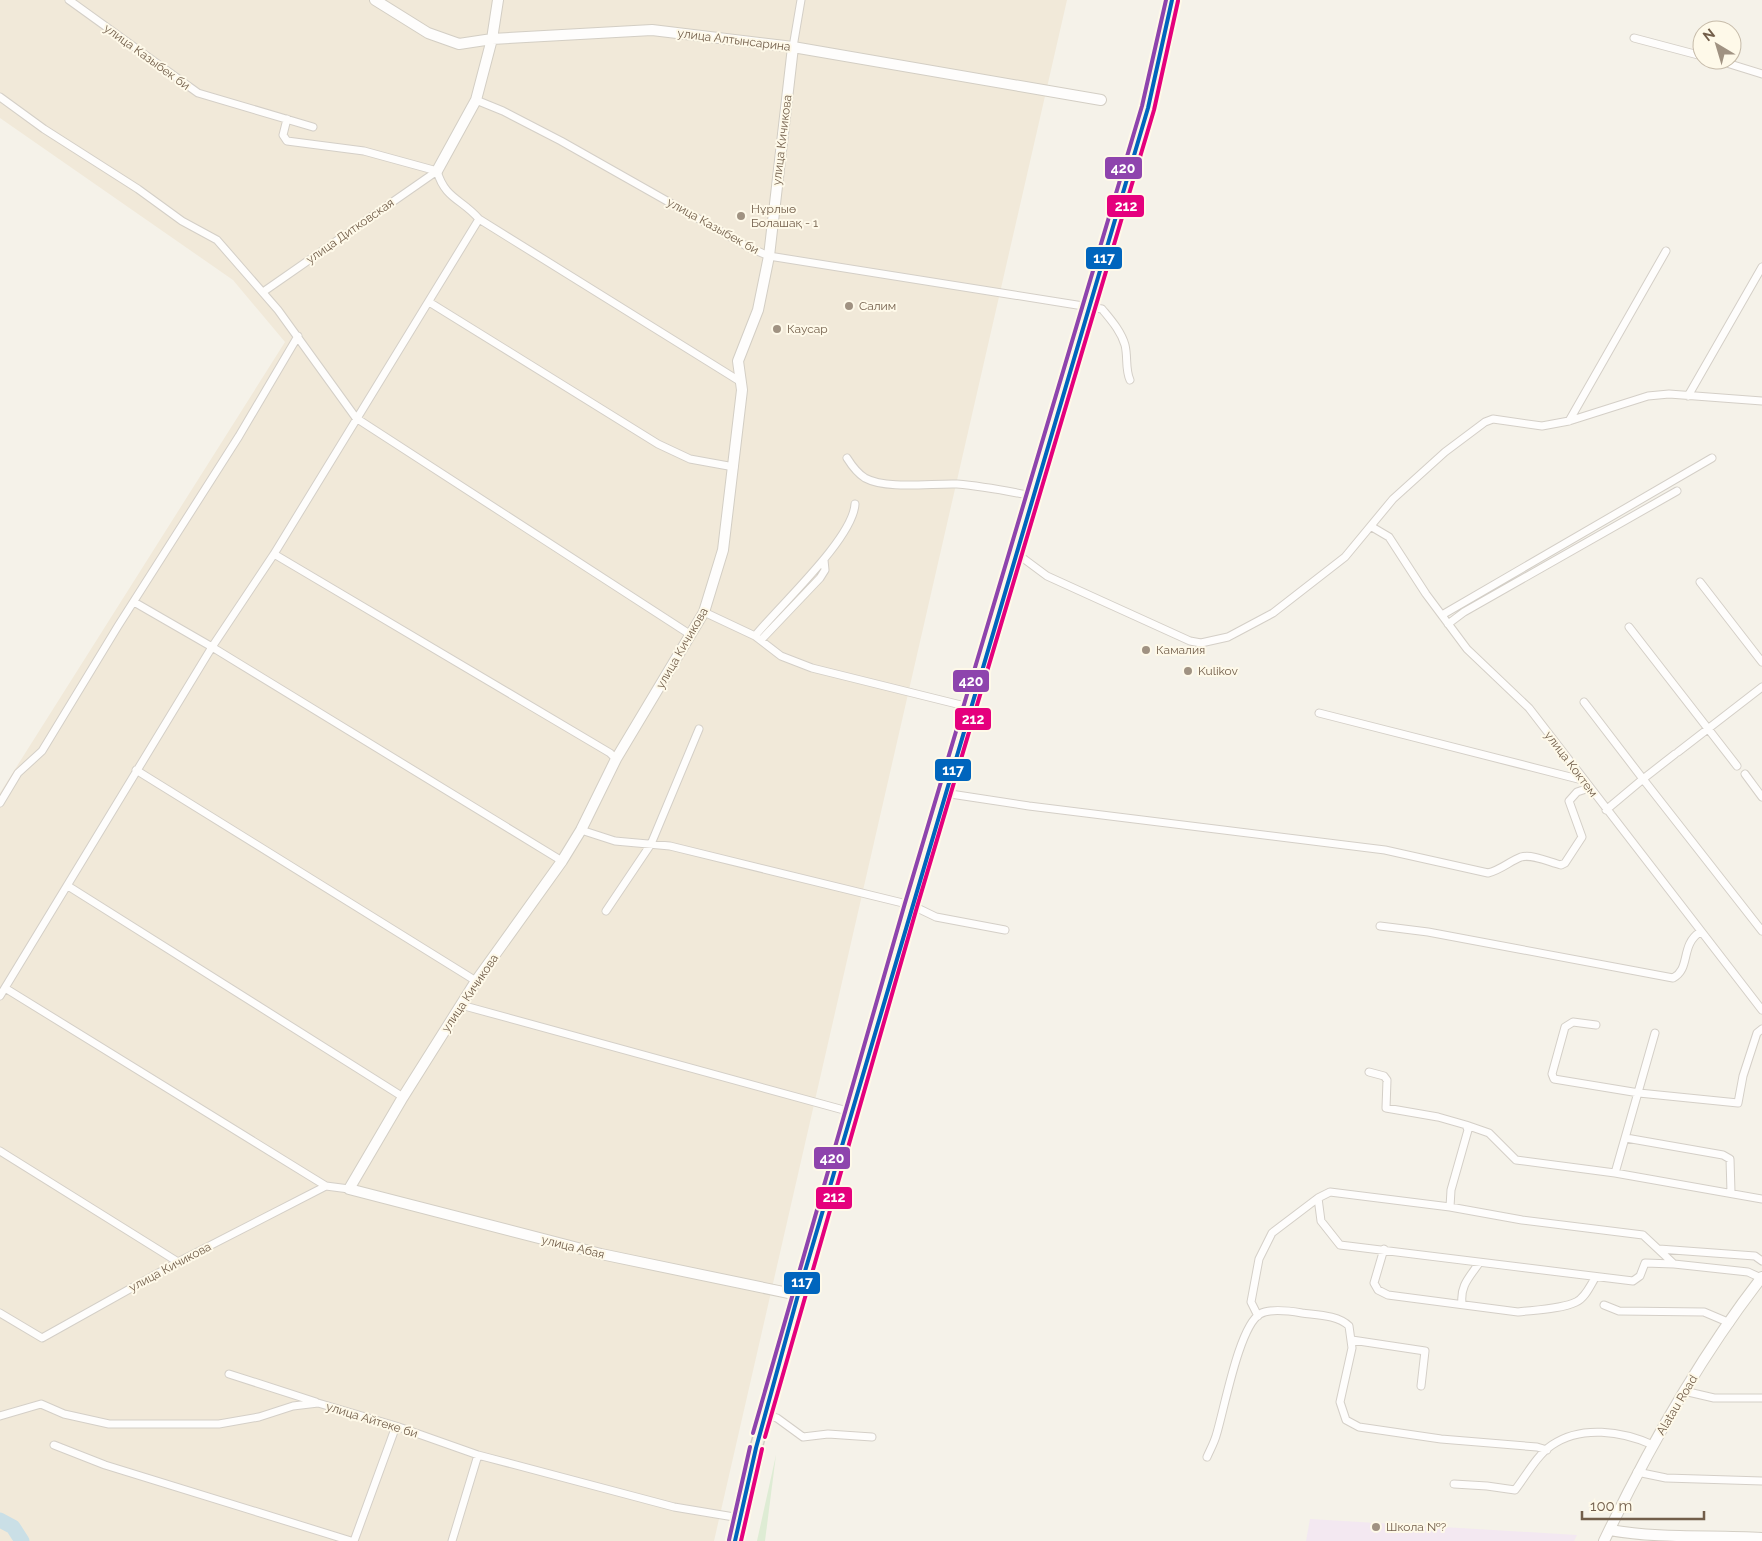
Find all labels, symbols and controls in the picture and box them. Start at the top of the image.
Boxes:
north arrow [1692,20,1742,70]
street label: улица Казыбек би [101,21,193,93]
text: N [1700,25,1718,44]
street label: улица Алтынсарина [677,26,791,54]
street label: улица Кичикова [770,94,794,186]
line badge: 420 [1104,156,1143,180]
text: 420 [1111,160,1135,176]
line badge: 212 [1106,194,1145,218]
street label: улица Дитковская [303,195,397,267]
street label: улица Казыбек би [665,195,761,257]
text: 212 [1115,198,1137,214]
place label: Нұрлыө Болашақ - 1 [751,202,818,230]
marker: Нұрлыө Болашақ - 1 [735,210,747,222]
line badge: 117 [1085,246,1123,270]
text: 117 [1093,250,1115,266]
place label: Салим [859,299,896,313]
marker: Салим [843,300,855,312]
place label: Каусар [787,322,828,336]
marker: Каусар [771,323,783,335]
street label: улица Кичикова [653,605,711,691]
place label: Камалия [1156,643,1205,657]
marker: Камалия [1140,644,1152,656]
place label: Kulikov [1198,664,1238,678]
marker: Kulikov [1182,665,1194,677]
line badge: 420 [952,669,990,693]
text: 420 [959,673,983,689]
line badge: 212 [954,707,992,731]
text: 212 [962,711,984,727]
street label: улица Коктем [1542,728,1600,800]
line badge: 117 [934,758,972,782]
text: 117 [942,762,964,778]
street label: улица Кичикова [439,951,501,1035]
line badge: 420 [813,1146,851,1170]
text: 420 [820,1150,844,1166]
line badge: 212 [815,1186,853,1210]
text: 212 [823,1189,845,1205]
street label: улица Абая [540,1232,606,1262]
street label: улица Кичикова [126,1239,214,1295]
line badge: 117 [783,1271,821,1295]
text: 117 [791,1274,813,1290]
street label: Alatau Road [1654,1373,1700,1437]
street label: улица Айтеке би [324,1399,420,1441]
scale bar [1582,1488,1704,1520]
text: 100 m [1590,1497,1632,1515]
place label: Школа №? [1386,1520,1447,1534]
marker: Школа №? [1370,1521,1382,1533]

